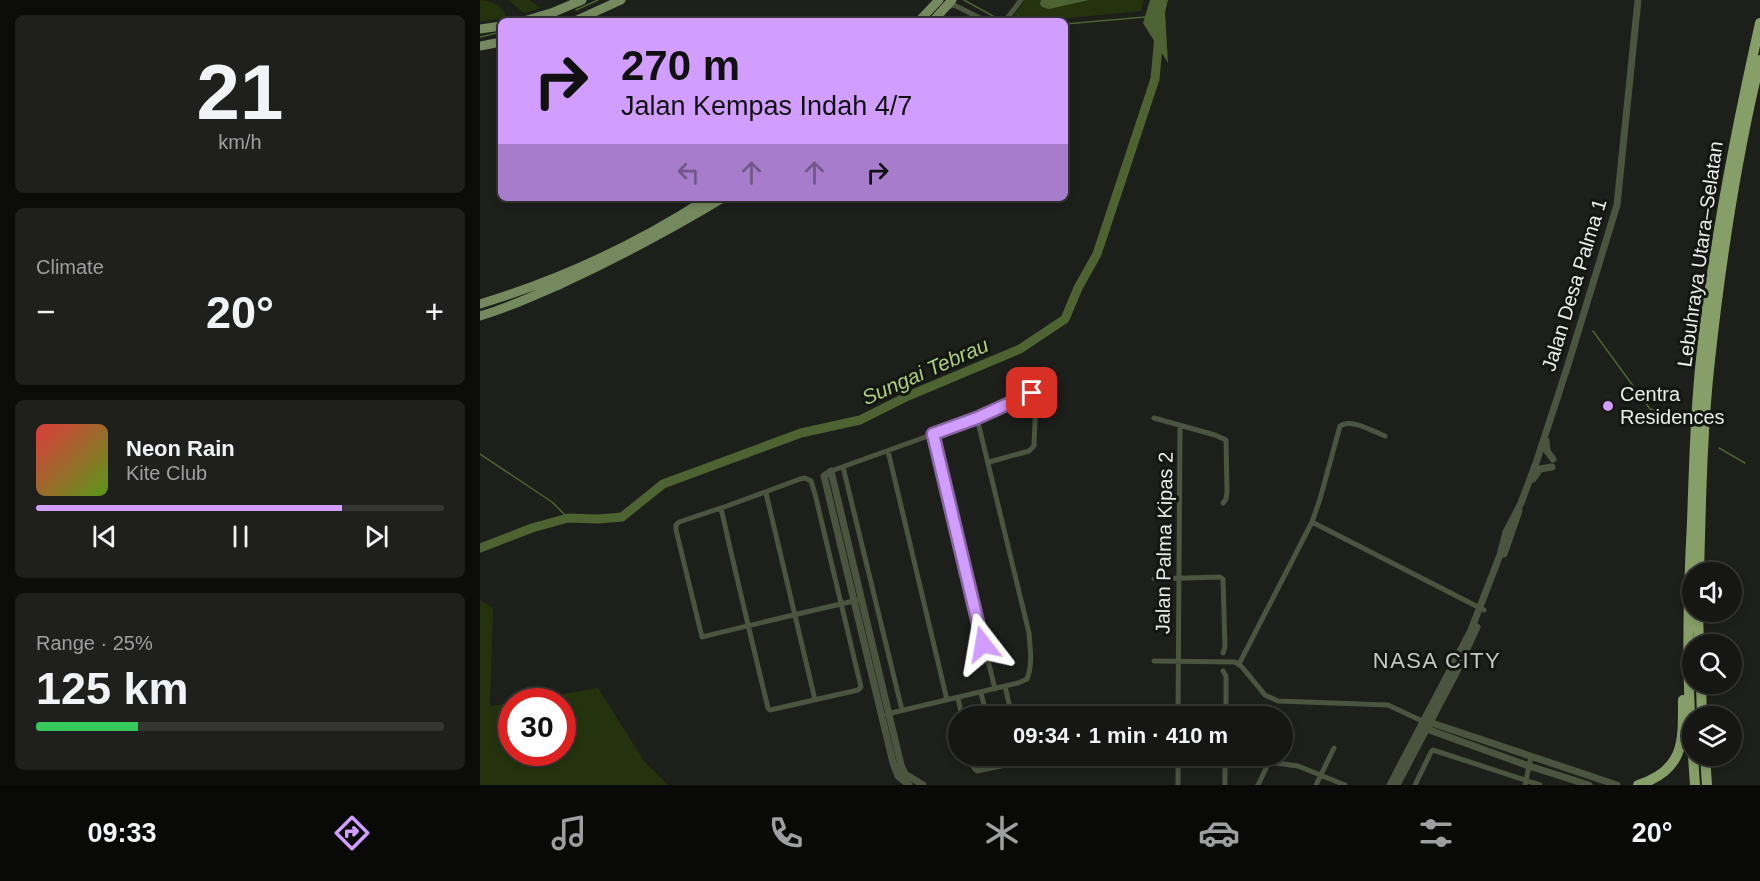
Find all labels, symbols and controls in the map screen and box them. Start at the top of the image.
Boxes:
icon: right [522,42,600,120]
text: 270 m [621,42,740,89]
text: 21 [197,48,283,136]
text: Jalan Kempas Indah 4/7 [621,91,912,121]
text: km/h [218,131,262,153]
street label: Lebuhraya Utara–Selatan [1673,140,1727,368]
icon: left [672,156,705,189]
icon: ahead [735,156,768,189]
icon: ahead [798,156,831,189]
icon: right [861,156,894,189]
street label: Jalan Desa Palma 1 [1537,196,1611,374]
text: Climate [36,256,104,278]
text: 20° [206,287,274,338]
text: − [36,293,55,330]
text: + [425,293,444,330]
water label: Sungai Tebrau [858,333,992,409]
pin [1006,367,1057,418]
icon: arrive [1015,376,1048,409]
place label: Centra Residences [1620,383,1725,428]
marker: Centra Residences [1601,399,1615,413]
text: Neon Rain [126,436,235,461]
street label: Jalan Palma Kipas 2 [1151,452,1177,634]
text: Kite Club [126,462,207,484]
icon: previous [88,520,121,553]
icon: pause [224,520,257,553]
icon: next [360,520,393,553]
map controls [1682,562,1742,766]
button: sound [1682,562,1742,622]
position arrow [951,612,1015,676]
text: Range · 25% [36,632,153,654]
button: search [1682,634,1742,694]
district label: NASA CITY [1373,648,1501,673]
text: 125 km [36,663,189,714]
speed limit sign: 30 [498,688,576,766]
button: layers [1682,706,1742,766]
text: 09:34 · 1 min · 410 m [1013,723,1228,748]
icon: directions [331,812,373,854]
icon: music [548,812,590,854]
icon: phone [765,812,807,854]
icon: climate [981,812,1023,854]
icon: car [1198,812,1240,854]
icon: filters [1415,812,1457,854]
text: 09:33 [87,818,156,848]
text: 20° [1632,818,1673,848]

